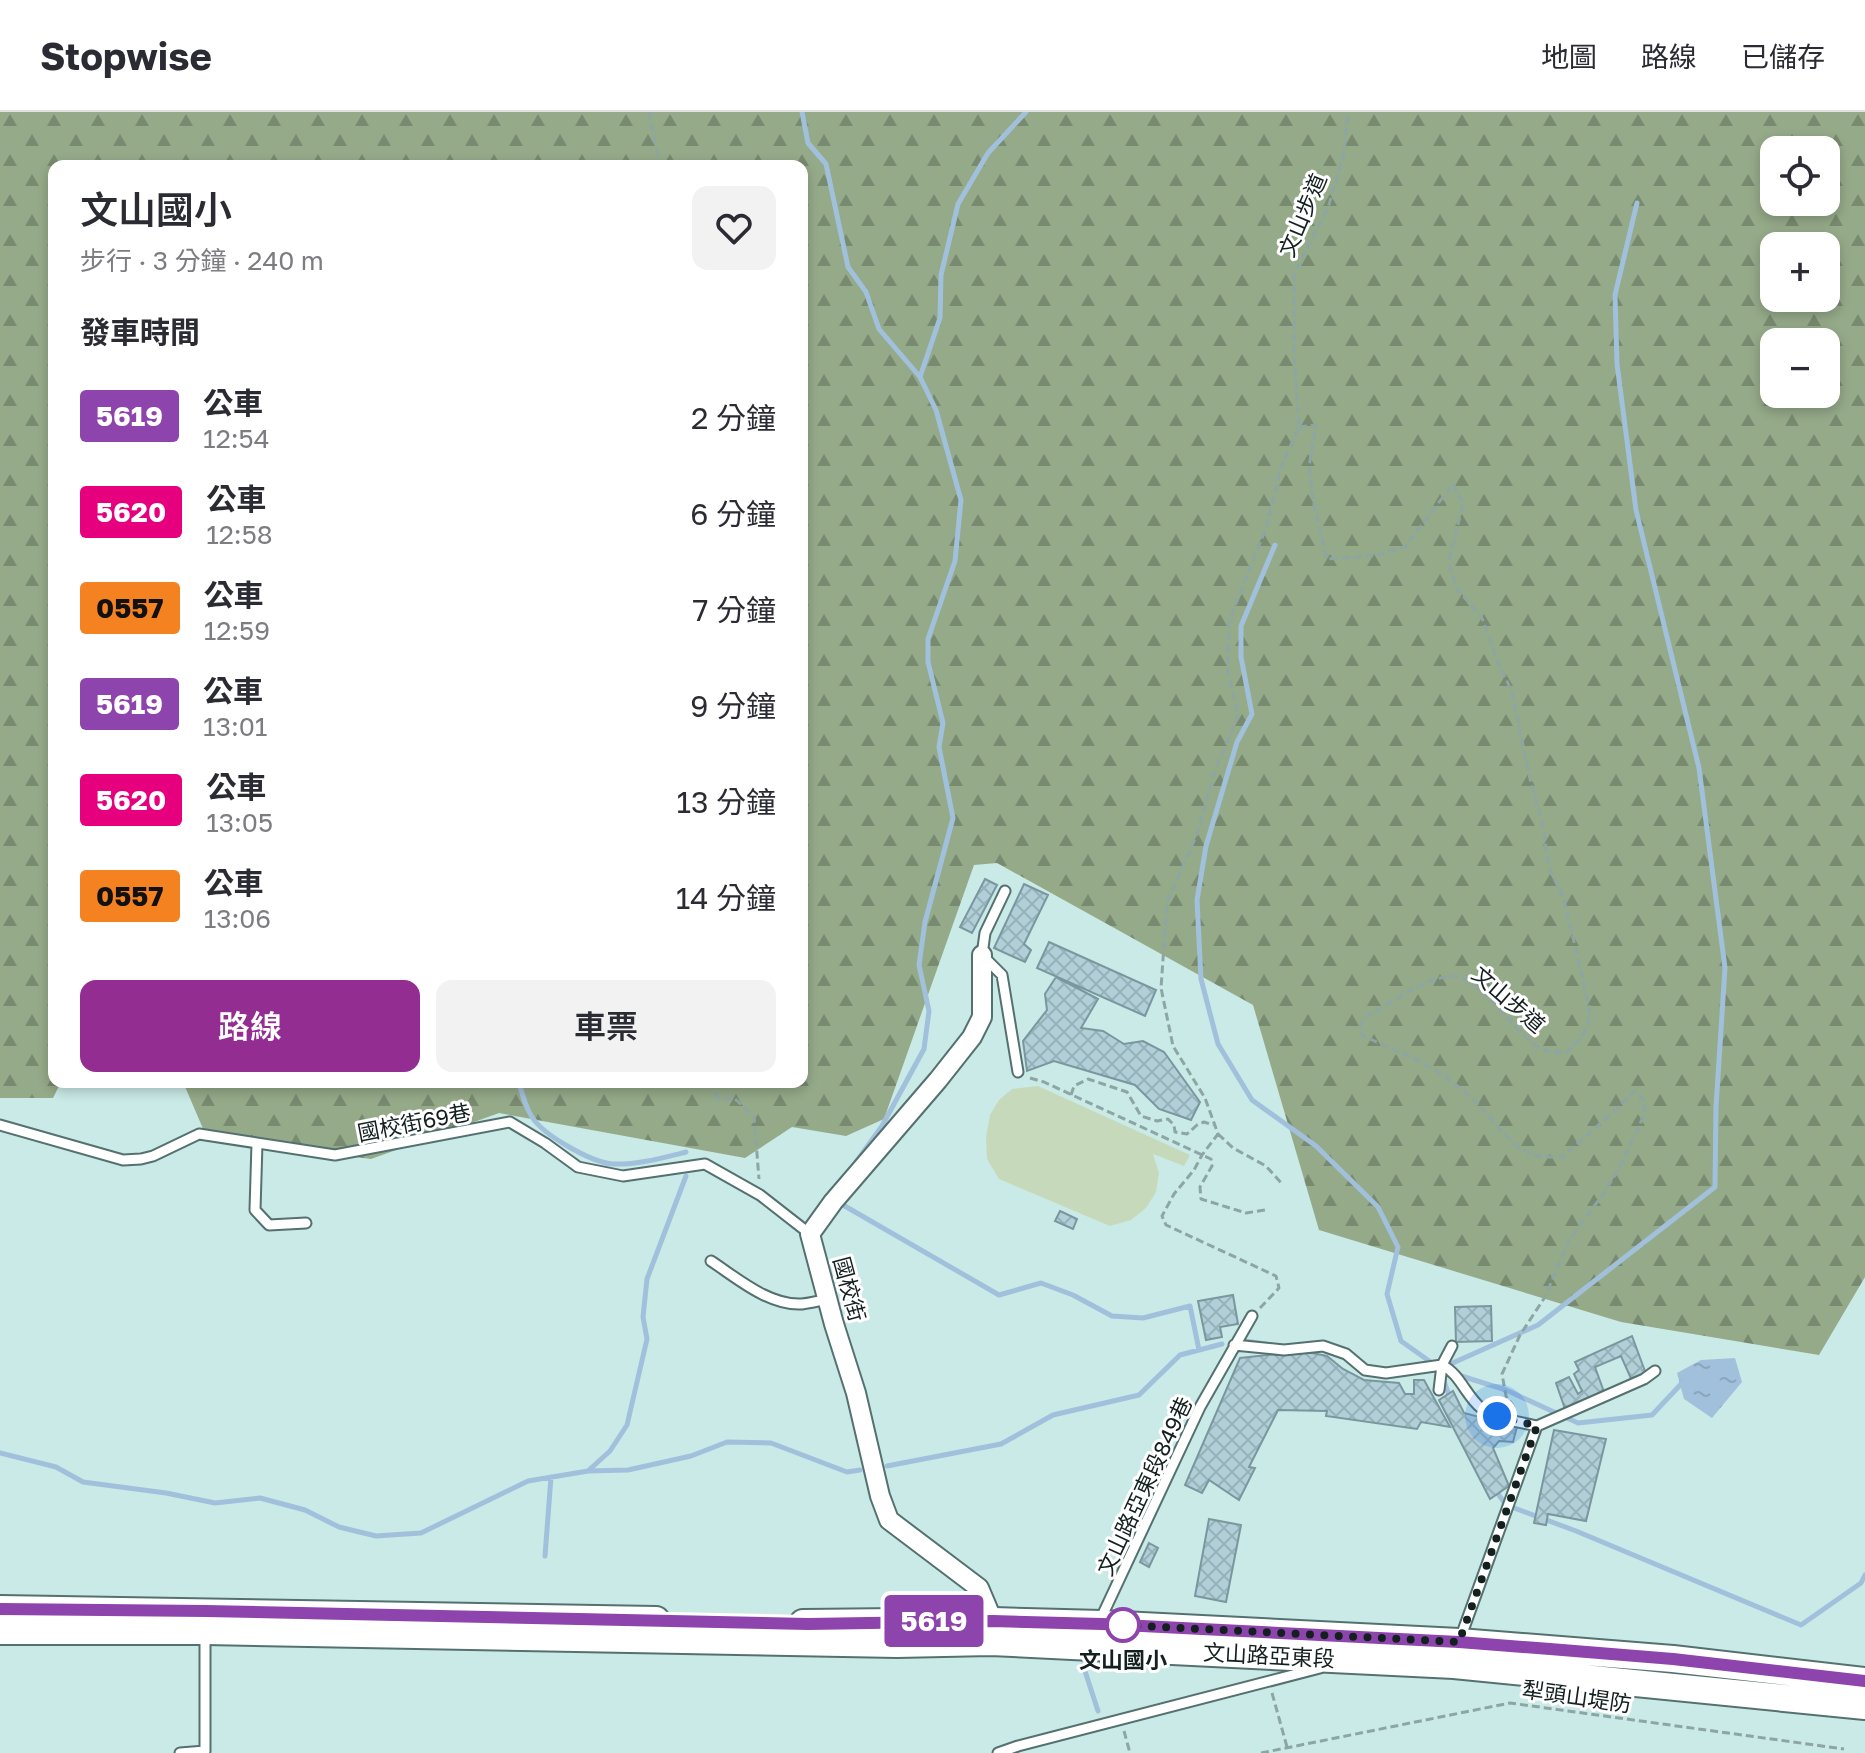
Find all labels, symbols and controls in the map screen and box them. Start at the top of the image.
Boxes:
text: Stopwise [40,33,212,78]
text: 地圖 [1541,40,1597,73]
text: 路線 [1641,40,1697,73]
text: 已儲存 [1741,40,1825,73]
map controls [1760,136,1840,408]
button: locate [1760,136,1840,216]
street label: 文山步道 [1272,169,1332,261]
button: heart [692,186,776,270]
text: 文山國小 [80,187,232,232]
button: + [1760,232,1840,312]
text: 步行 · 3 分鐘 · 240 m [80,245,324,276]
text: 發車時間 [80,314,200,350]
button: − [1760,328,1840,408]
text: 公車 [203,385,263,421]
text: 5619 [96,399,163,432]
text: 2 分鐘 [691,400,776,436]
text: 12:54 [203,423,270,454]
text: 公車 [206,481,266,517]
text: 5620 [96,495,166,528]
text: 6 分鐘 [690,496,776,532]
text: 12:58 [206,519,273,550]
text: 公車 [204,577,264,613]
text: 0557 [96,591,164,624]
text: 7 分鐘 [693,592,776,628]
text: 12:59 [204,615,270,646]
text: 公車 [203,673,263,709]
text: 5619 [96,687,163,720]
text: 9 分鐘 [690,688,776,724]
text: 13:01 [203,711,267,742]
text: 公車 [206,769,266,805]
text: 5620 [96,783,166,816]
text: 13 分鐘 [676,784,776,820]
text: 13:05 [206,807,273,838]
text: 公車 [204,865,264,901]
text: 0557 [96,879,164,912]
text: 14 分鐘 [676,880,776,916]
text: 13:06 [204,903,271,934]
street label: 文山步道 [1467,960,1551,1038]
button: 路線 [80,980,420,1072]
button: 車票 [436,980,776,1072]
street label: 國校街69巷 [355,1098,473,1146]
street label: 國校街 [828,1254,872,1324]
street label: 文山路亞東段849巷 [1091,1392,1197,1580]
your location [1477,1396,1517,1436]
line badge: 5619 [878,1595,990,1647]
text: 5619 [900,1604,968,1637]
marker: 文山國小 [1106,1608,1140,1642]
street label: 文山路亞東段 [1202,1638,1336,1672]
place label: 文山國小 [1079,1646,1167,1673]
street label: 犁頭山堤防 [1521,1675,1633,1717]

